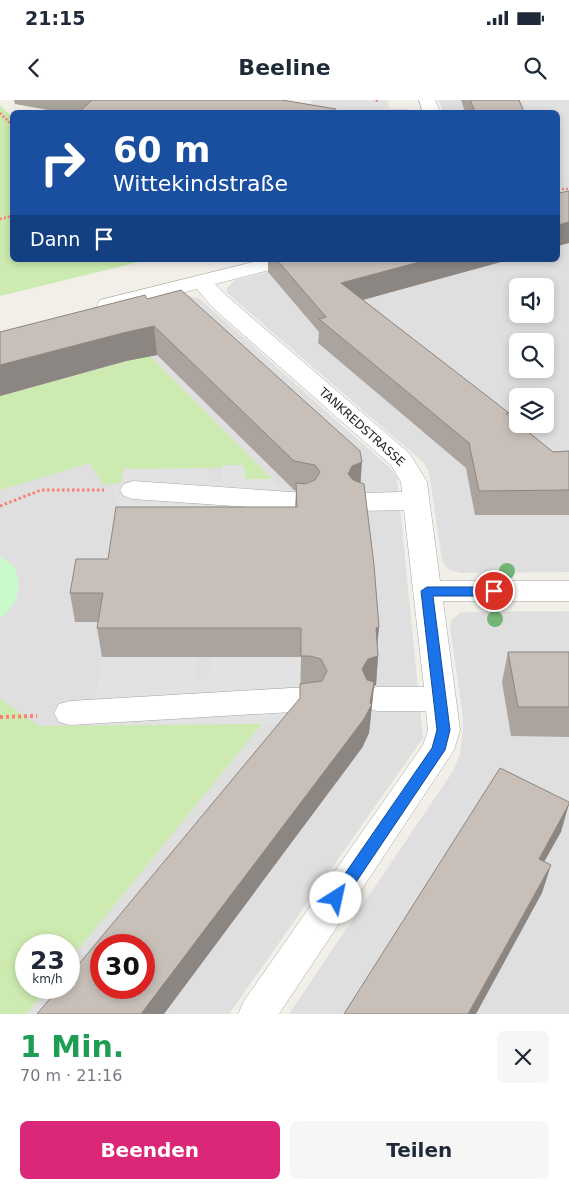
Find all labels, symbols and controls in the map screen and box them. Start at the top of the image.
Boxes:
text: 21:15 [25,7,85,29]
icon: back [20,54,48,82]
icon: search [521,54,549,82]
text: Beeline [238,55,331,80]
icon: right [30,130,95,195]
text: 60 m [113,130,210,170]
text: Wittekindstraße [113,171,288,196]
icon: arrive [90,225,118,253]
text: Dann [30,228,80,250]
map controls [509,278,554,433]
button: sound [509,278,554,323]
button: search [509,333,554,378]
street label: TANKREDSTRASSE [316,384,408,469]
button: layers [509,388,554,433]
pin [473,570,515,612]
icon: arrive [480,577,508,605]
position arrow [309,871,361,923]
speed limit sign: 30 [90,934,155,999]
text: 23 [30,946,65,975]
text: km/h [32,972,63,986]
text: 1 Min. [20,1029,124,1064]
button: close [497,1031,549,1083]
text: 70 m · 21:16 [20,1066,122,1085]
button: Beenden [20,1121,280,1179]
button: Teilen [290,1121,549,1179]

